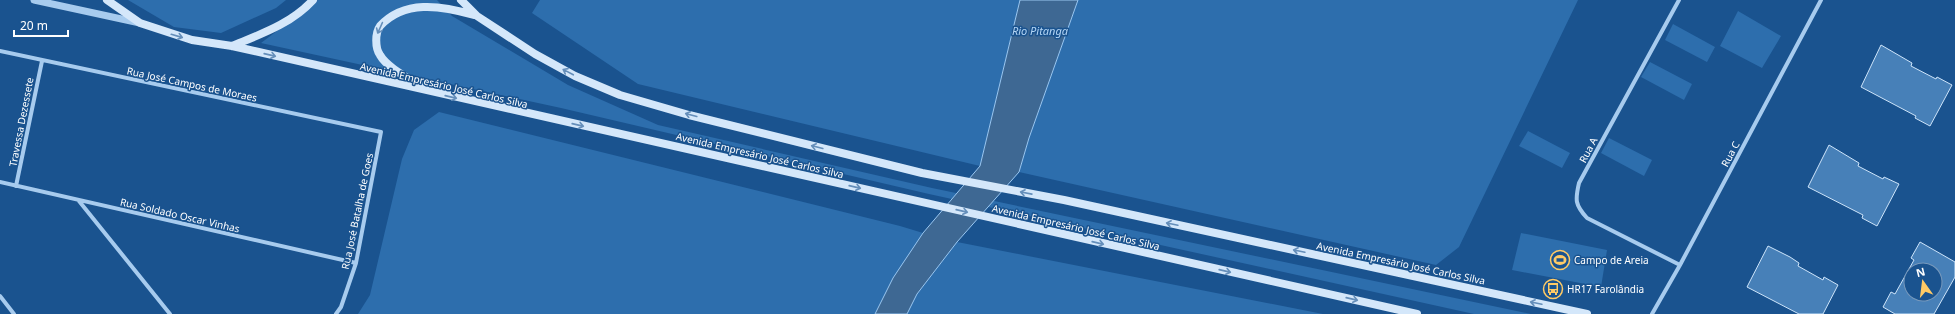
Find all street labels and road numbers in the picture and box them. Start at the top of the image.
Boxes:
street label: Avenida Empresário José Carlos Silva [359,59,529,111]
street label: Rua José Campos de Moraes [126,63,259,105]
street label: Travessa Dezessete [5,76,37,168]
street label: Avenida Empresário José Carlos Silva [675,129,845,181]
street label: Rua A [1575,134,1601,165]
street label: Rua C [1717,138,1743,169]
street label: Rua José Batalha de Goes [338,151,376,271]
street label: Rua Soldado Oscar Vinhas [119,194,241,236]
street label: Avenida Empresário José Carlos Silva [991,201,1161,253]
street label: Avenida Empresário José Carlos Silva [1315,238,1487,288]

